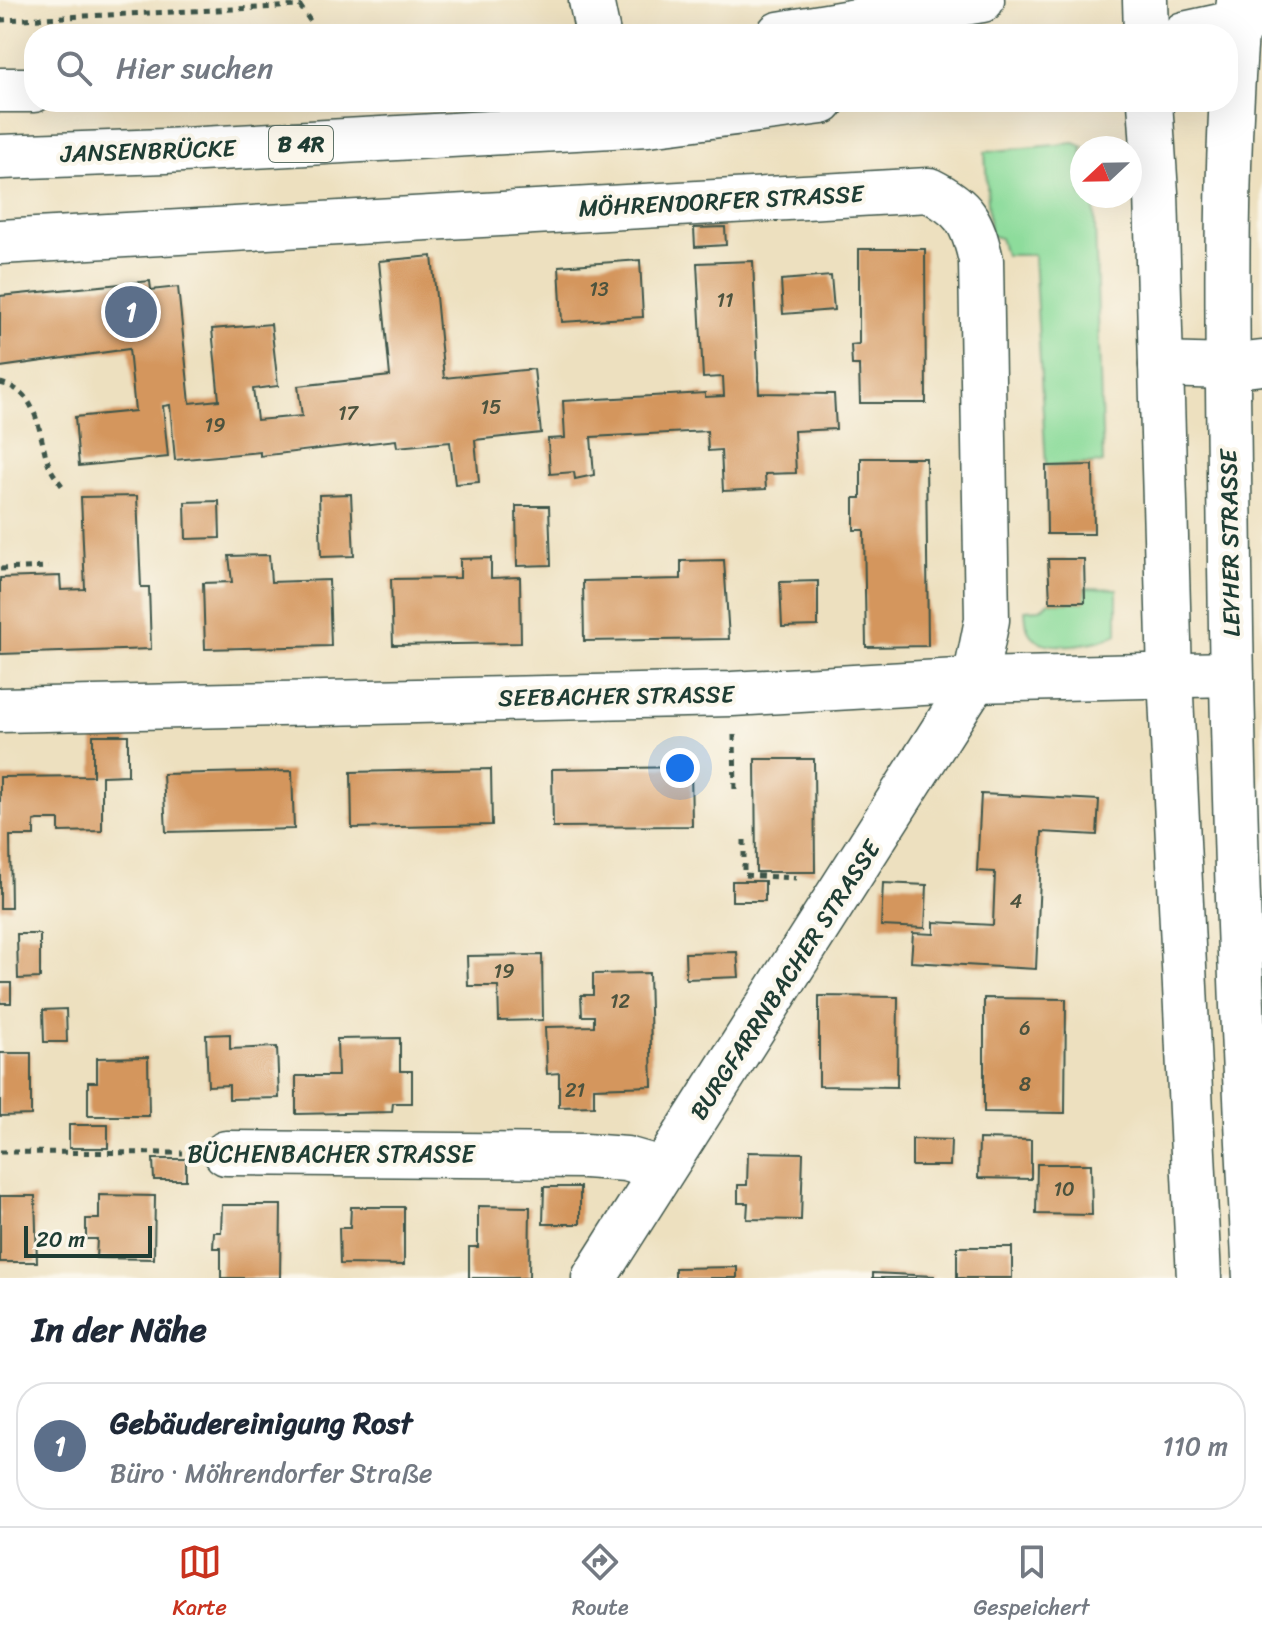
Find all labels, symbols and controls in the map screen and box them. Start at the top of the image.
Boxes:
search box [24,24,1238,112]
text: Hier suchen [116,41,273,95]
icon: search [52,46,96,90]
road number: B 4R [269,126,333,162]
street label: JANSENBRÜCKE [59,127,238,175]
north arrow [1070,136,1142,208]
street label: MÖHRENDORFER STRASSE [577,172,866,229]
house number: 13 [589,272,609,307]
pin: 1 [105,282,157,342]
house number: 11 [716,283,734,318]
house number: 15 [481,390,501,425]
house number: 17 [338,396,360,431]
house number: 19 [205,408,225,443]
street label: LEYHER STRASSE [1207,447,1253,637]
street label: SEEBACHER STRASSE [498,673,736,719]
your location [660,748,700,788]
street label: BURGFARRNBACHER STRASSE [678,830,893,1128]
house number: 4 [1010,884,1022,919]
house number: 19 [494,954,514,989]
house number: 12 [610,984,631,1019]
house number: 6 [1019,1011,1031,1046]
house number: 8 [1019,1067,1031,1102]
house number: 21 [565,1073,585,1108]
street label: BÜCHENBACHER STRASSE [187,1133,476,1175]
house number: 10 [1053,1172,1075,1207]
text: 20 m [36,1220,85,1259]
scale bar [24,1222,152,1258]
text: In der Nähe [32,1300,207,1360]
text: Gebäudereinigung Rost [110,1396,412,1450]
text: 1 [54,1423,66,1469]
text: 110 m [1163,1423,1228,1469]
text: Büro · Möhrendorfer Straße [110,1450,432,1496]
tab: Karte [173,1540,227,1627]
tab: Route [572,1540,629,1627]
tab: Gespeichert [974,1540,1089,1627]

